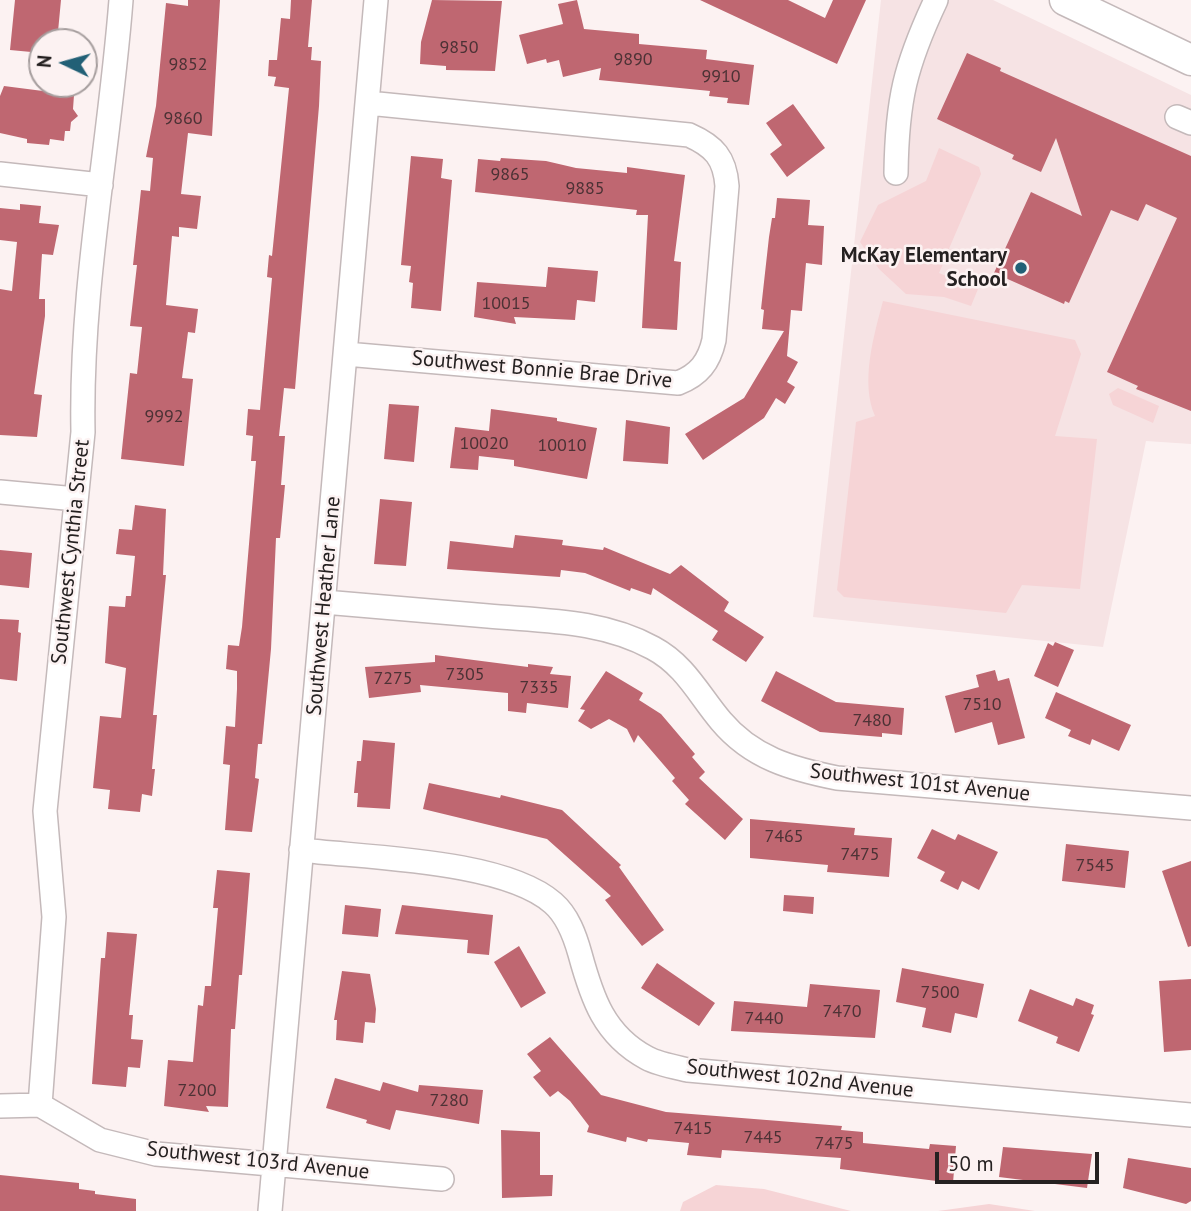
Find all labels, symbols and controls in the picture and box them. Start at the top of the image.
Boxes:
north arrow [28,28,98,98]
house number: 9850 [439,37,479,59]
house number: 9890 [613,49,653,71]
text: N [32,54,57,69]
house number: 9852 [168,54,208,76]
house number: 9910 [701,66,741,88]
house number: 9860 [163,108,203,130]
house number: 9865 [490,164,530,186]
house number: 9885 [565,178,605,200]
place label: McKay Elementary School [841,243,1007,293]
marker: McKay Elementary School [1013,260,1029,276]
house number: 10015 [481,293,531,315]
street label: Southwest Bonnie Brae Drive [411,346,673,394]
house number: 9992 [144,406,184,428]
house number: 10020 [459,433,509,455]
house number: 10010 [537,435,587,457]
street label: Southwest Cynthia Street [47,438,95,666]
street label: Southwest Heather Lane [302,495,346,717]
house number: 7305 [445,664,485,686]
house number: 7275 [373,668,413,690]
house number: 7335 [519,677,559,699]
house number: 7510 [962,694,1002,716]
house number: 7480 [852,710,892,732]
street label: Southwest 101st Avenue [809,759,1031,807]
house number: 7465 [764,826,804,848]
house number: 7475 [840,844,880,866]
house number: 7545 [1075,855,1115,877]
house number: 7500 [920,982,960,1004]
house number: 7470 [822,1001,862,1023]
house number: 7440 [744,1008,784,1030]
street label: Southwest 102nd Avenue [685,1055,915,1103]
house number: 7200 [177,1080,217,1102]
house number: 7280 [429,1090,469,1112]
house number: 7415 [673,1118,713,1140]
house number: 7445 [743,1127,783,1149]
house number: 7475 [814,1133,854,1155]
street label: Southwest 103rd Avenue [145,1137,371,1185]
scale bar [939,1138,1104,1182]
text: 50 m [948,1150,994,1177]

